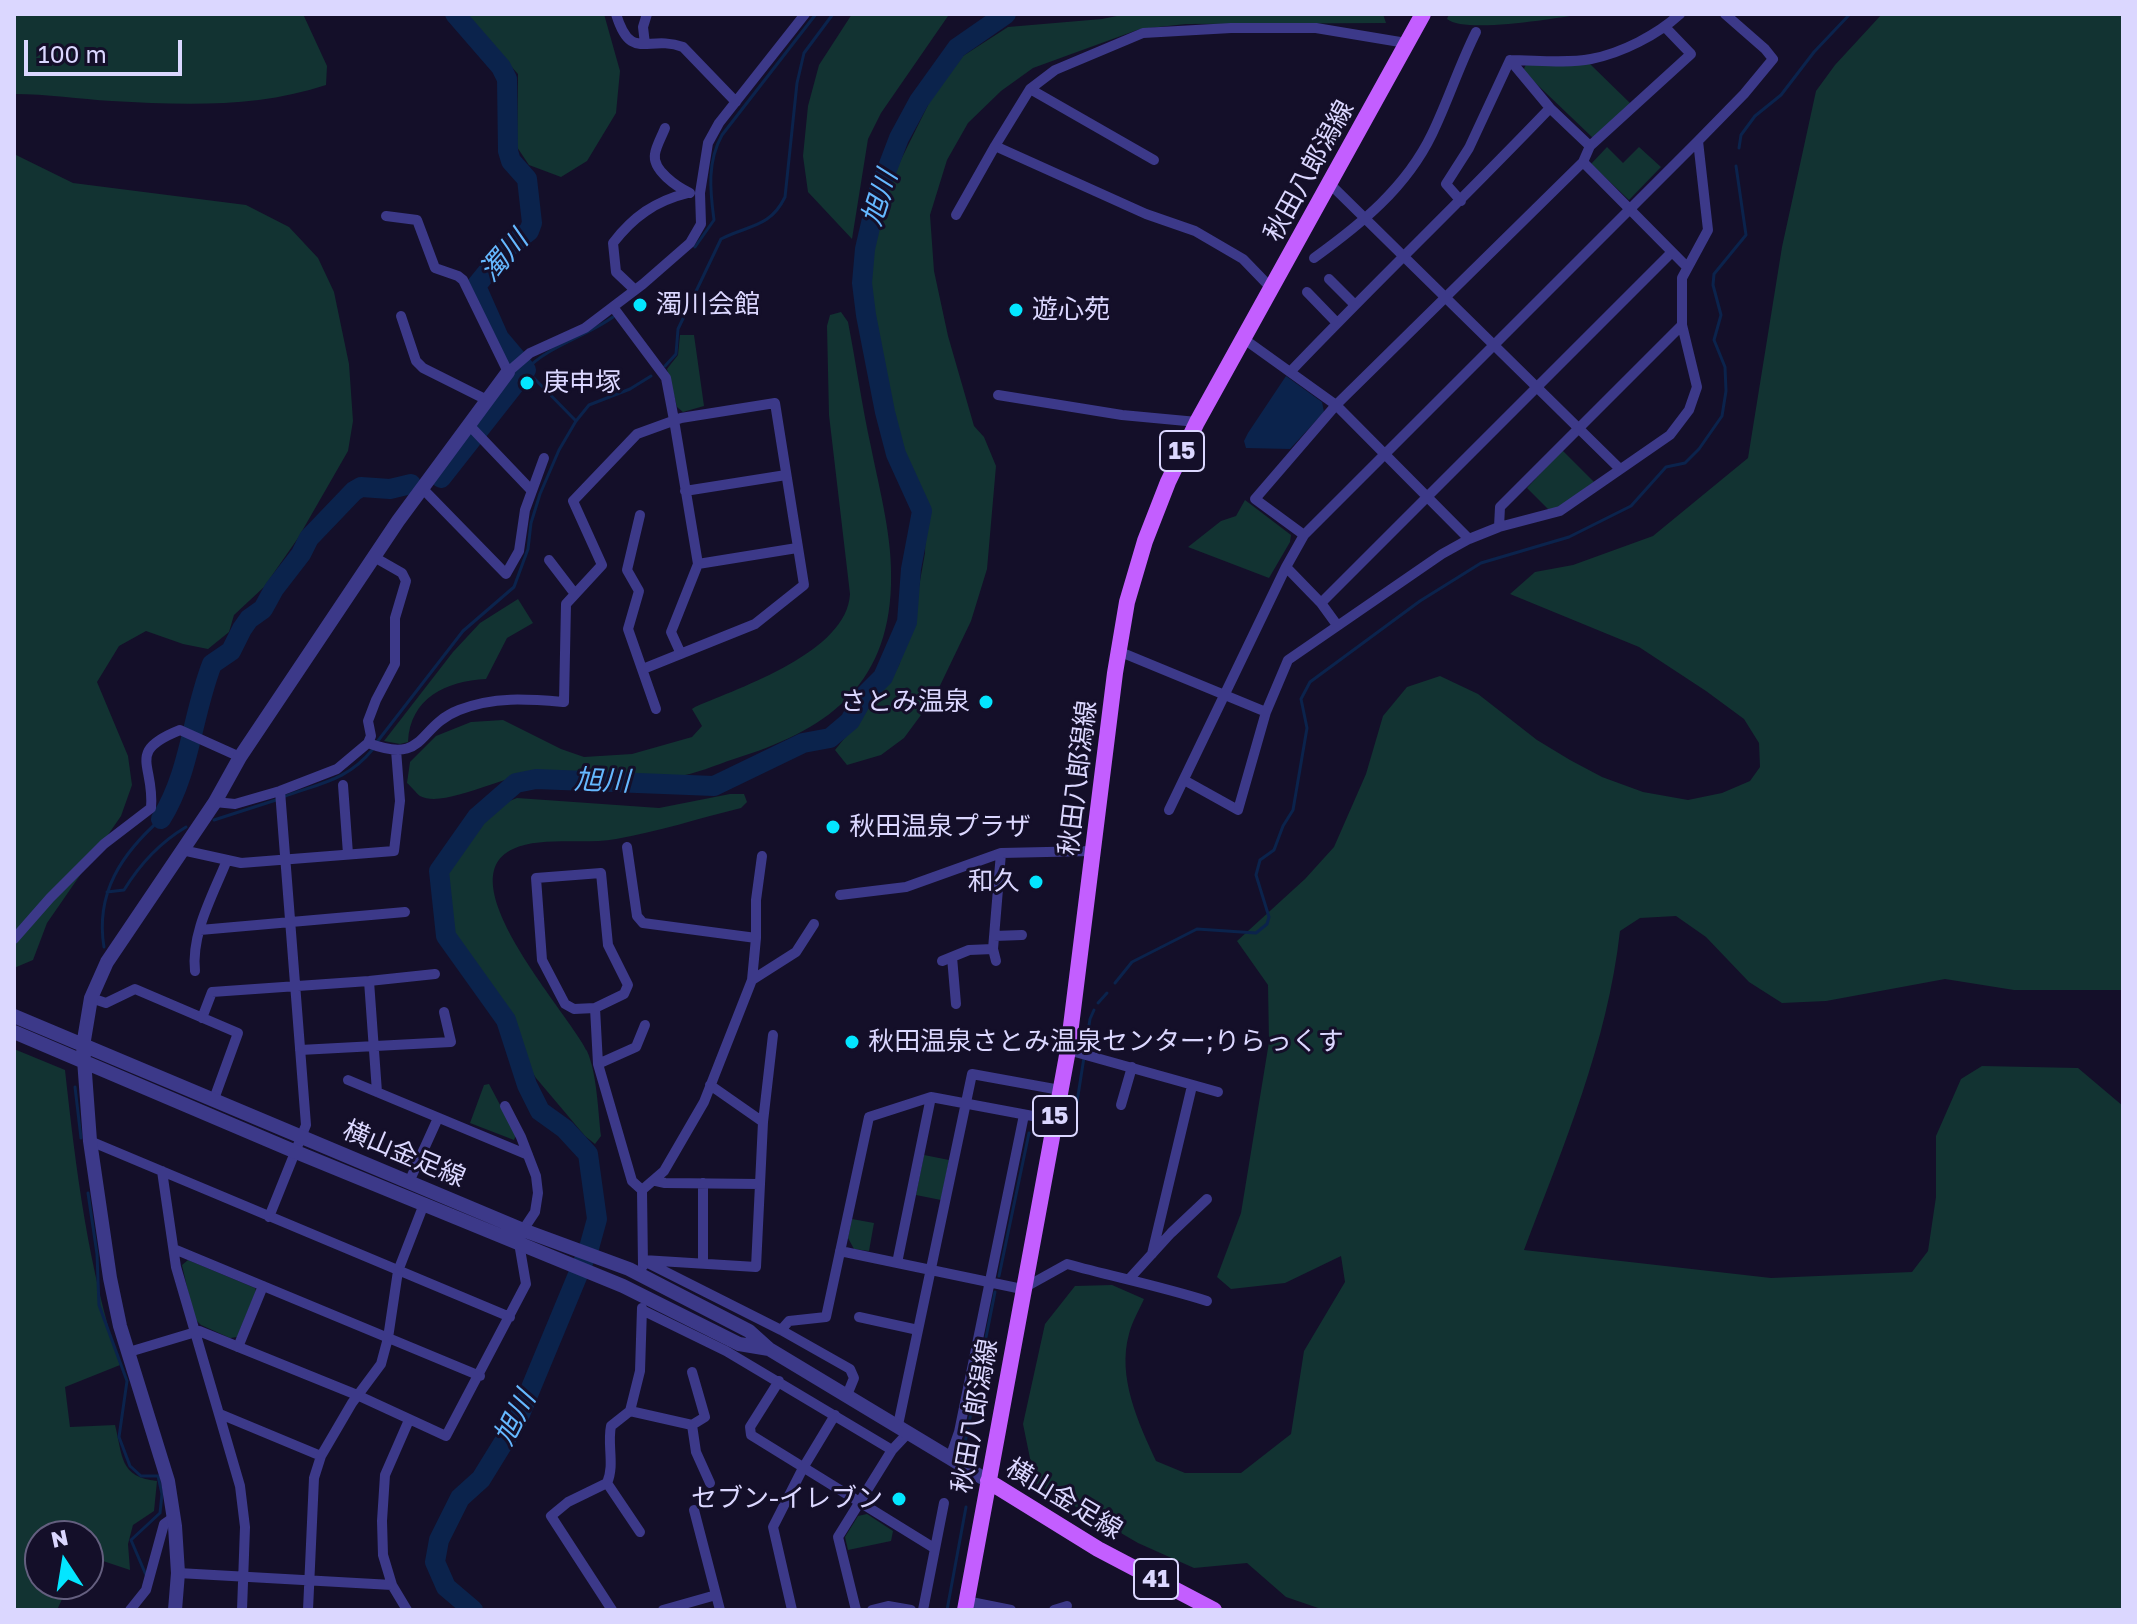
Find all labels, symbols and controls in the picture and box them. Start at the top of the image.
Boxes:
scale bar [28,24,186,74]
text: 100 m [38,39,107,68]
street label: 秋田八郎潟線 [1258,95,1360,247]
water label: 旭川 [855,166,905,230]
water label: 濁川 [473,224,535,288]
place label: 濁川会館 [656,289,760,321]
place label: 遊心苑 [1032,294,1110,326]
marker: 濁川会館 [631,296,649,314]
marker: 遊心苑 [1007,301,1025,319]
place label: 庚申塚 [543,367,621,399]
marker: 庚申塚 [518,374,536,392]
road number: 15 [1160,431,1204,471]
place label: さとみ温泉 [840,686,970,718]
marker: さとみ温泉 [977,693,995,711]
street label: 秋田八郎潟線 [1053,699,1103,857]
water label: 旭川 [573,763,631,799]
place label: 秋田温泉プラザ [849,811,1031,843]
marker: 秋田温泉プラザ [824,818,842,836]
place label: 和久 [968,866,1020,898]
marker: 和久 [1027,873,1045,891]
place label: 秋田温泉さとみ温泉センター;りらっくす [868,1026,1344,1058]
marker: 秋田温泉さとみ温泉センター;りらっくす [843,1033,861,1051]
road number: 15 [1033,1096,1077,1136]
street label: 横山金足線 [338,1114,470,1194]
street label: 秋田八郎潟線 [946,1336,1004,1496]
water label: 旭川 [487,1385,543,1451]
street label: 横山金足線 [1000,1452,1128,1546]
place label: セブン-イレブン [691,1483,883,1515]
marker: セブン-イレブン [890,1490,908,1508]
north arrow [24,1520,104,1600]
text: N [48,1523,70,1553]
road number: 41 [1134,1559,1178,1599]

